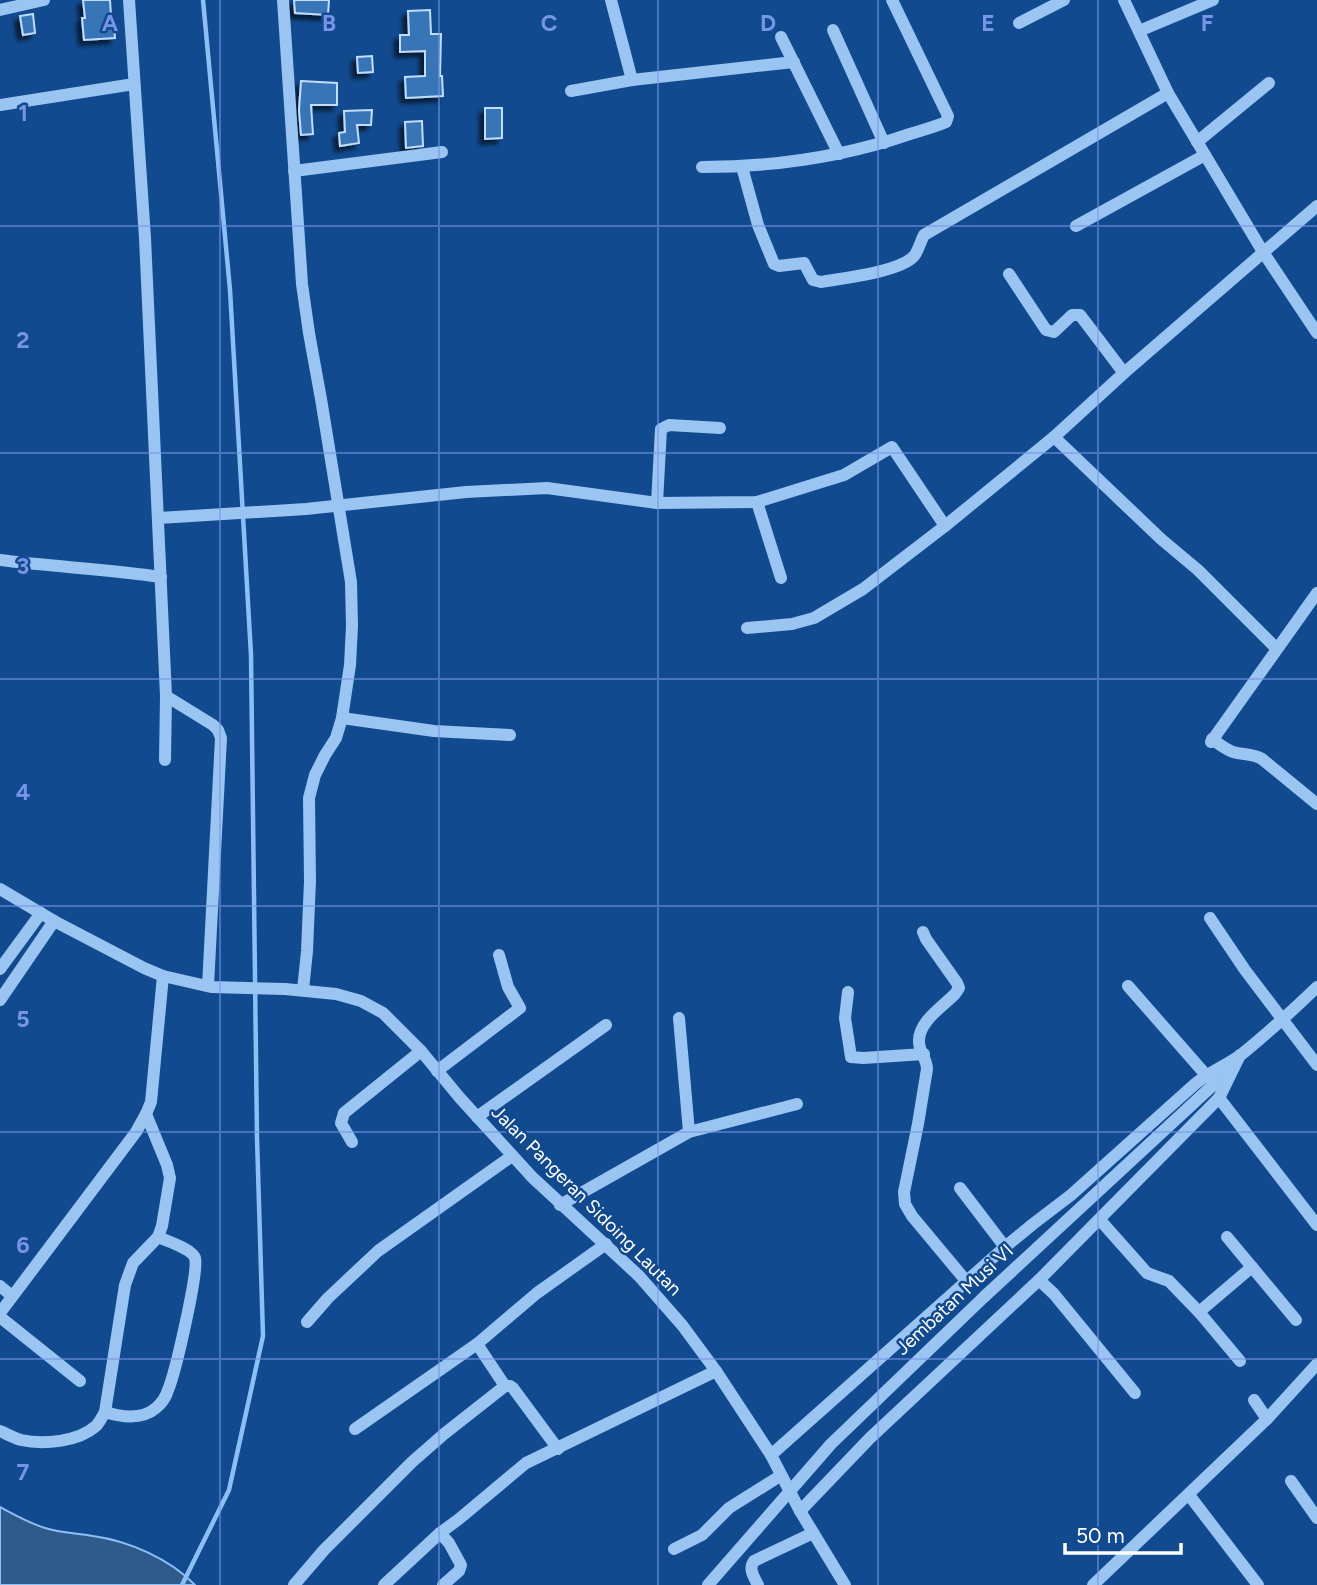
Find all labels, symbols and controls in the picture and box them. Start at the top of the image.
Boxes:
text: A [102,9,119,37]
text: B [322,9,336,37]
text: C [541,9,558,37]
text: D [760,9,776,37]
text: E [981,9,995,37]
text: F [1201,9,1214,37]
text: 1 [18,99,28,127]
text: 2 [16,326,30,354]
text: 3 [17,552,29,580]
text: 4 [16,778,30,806]
text: 5 [16,1005,30,1033]
street label: Jalan Pangeran Sidoing Lautan [487,1101,686,1300]
text: 6 [16,1231,30,1259]
street label: Jembatan Musi VI [891,1239,1018,1360]
text: 7 [17,1458,30,1486]
scale bar [1065,1512,1180,1556]
text: 50 m [1076,1523,1125,1548]

